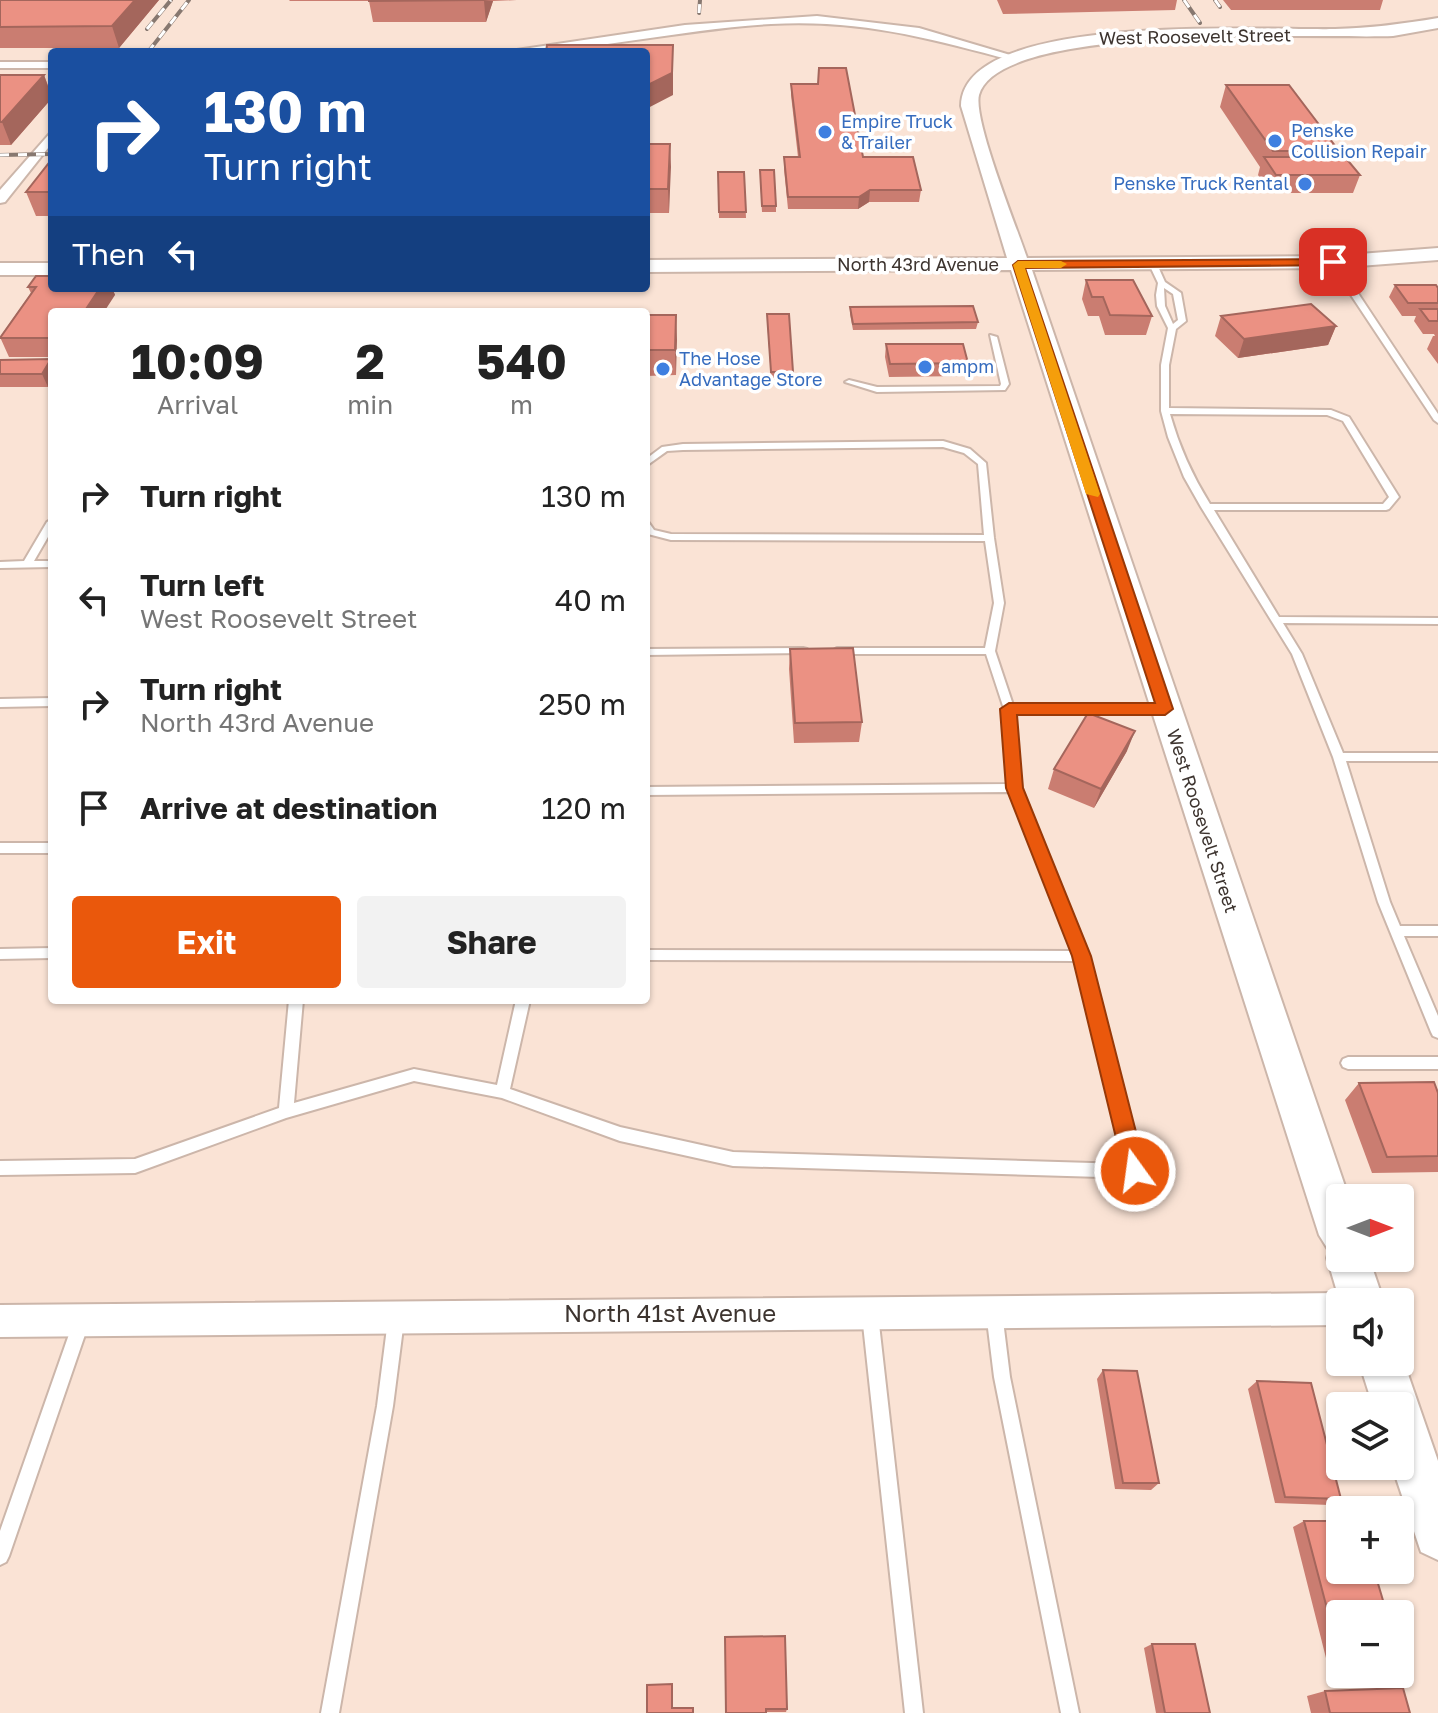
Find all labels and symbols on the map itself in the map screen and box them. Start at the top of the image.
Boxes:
street label: West Roosevelt Street [1099,23,1291,49]
place label: Empire Truck & Trailer [841,110,953,153]
place label: Penske Collision Repair [1291,119,1427,162]
marker: Empire Truck & Trailer [816,123,834,141]
marker: Penske Collision Repair [1266,132,1284,150]
place label: Penske Truck Rental [1113,172,1289,194]
marker: Penske Truck Rental [1296,175,1314,193]
pin [1299,228,1367,296]
street label: North 43rd Avenue [837,253,999,275]
place label: The Hose Advantage Store [679,347,822,390]
place label: ampm [941,355,994,377]
marker: ampm [916,358,934,376]
marker: The Hose Advantage Store [654,360,672,378]
street label: West Roosevelt Street [1163,726,1243,915]
position arrow [1093,1129,1177,1213]
north arrow [1326,1184,1414,1272]
street label: North 41st Avenue [564,1298,776,1327]

